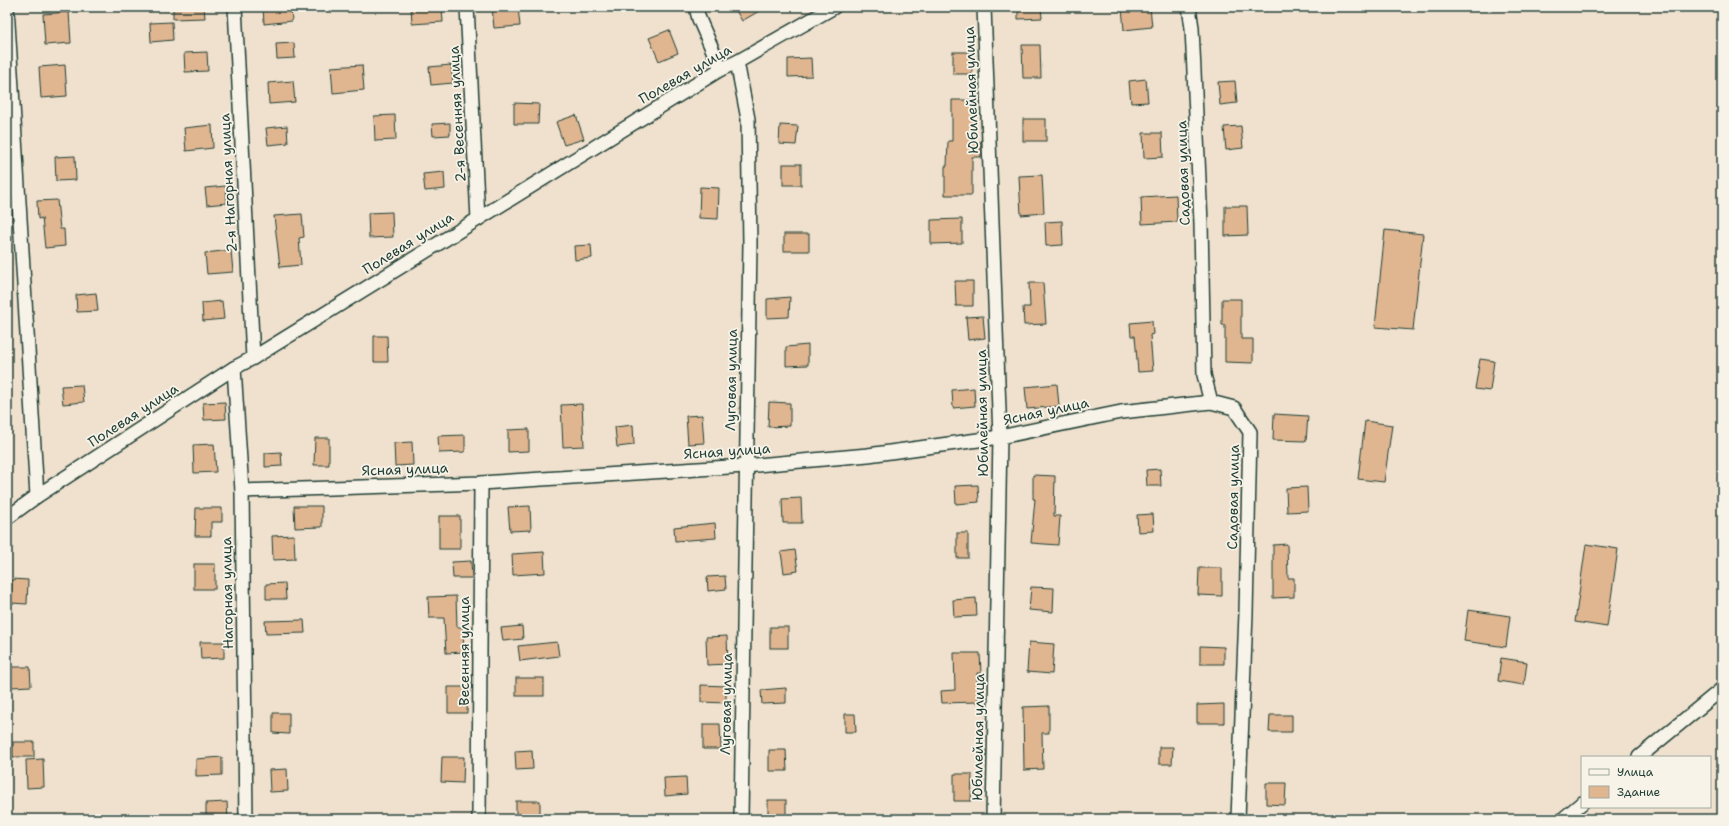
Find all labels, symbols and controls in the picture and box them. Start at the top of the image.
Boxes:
street label: Юбилейная улица [960,26,982,154]
street label: Полевая улица [635,40,735,108]
street label: 2-я Весенняя улица [444,45,470,183]
street label: 2-я Нагорная улица [215,113,241,253]
street label: Садовая улица [1172,120,1194,226]
street label: Полевая улица [359,208,457,278]
street label: Луговая улица [721,329,741,431]
street label: Юбилейная улица [972,349,992,477]
street label: Полевая улица [85,379,182,451]
street label: Ясная улица [1002,393,1091,429]
street label: Ясная улица [683,439,771,463]
street label: Садовая улица [1223,444,1243,550]
street label: Ясная улица [361,458,449,480]
street label: Нагорная улица [217,536,237,649]
street label: Весенняя улица [455,596,473,706]
street label: Луговая улица [716,653,736,755]
street label: Юбилейная улица [968,673,988,801]
legend [1581,756,1711,808]
text: Улица [1617,764,1654,780]
text: Здание [1617,784,1661,800]

